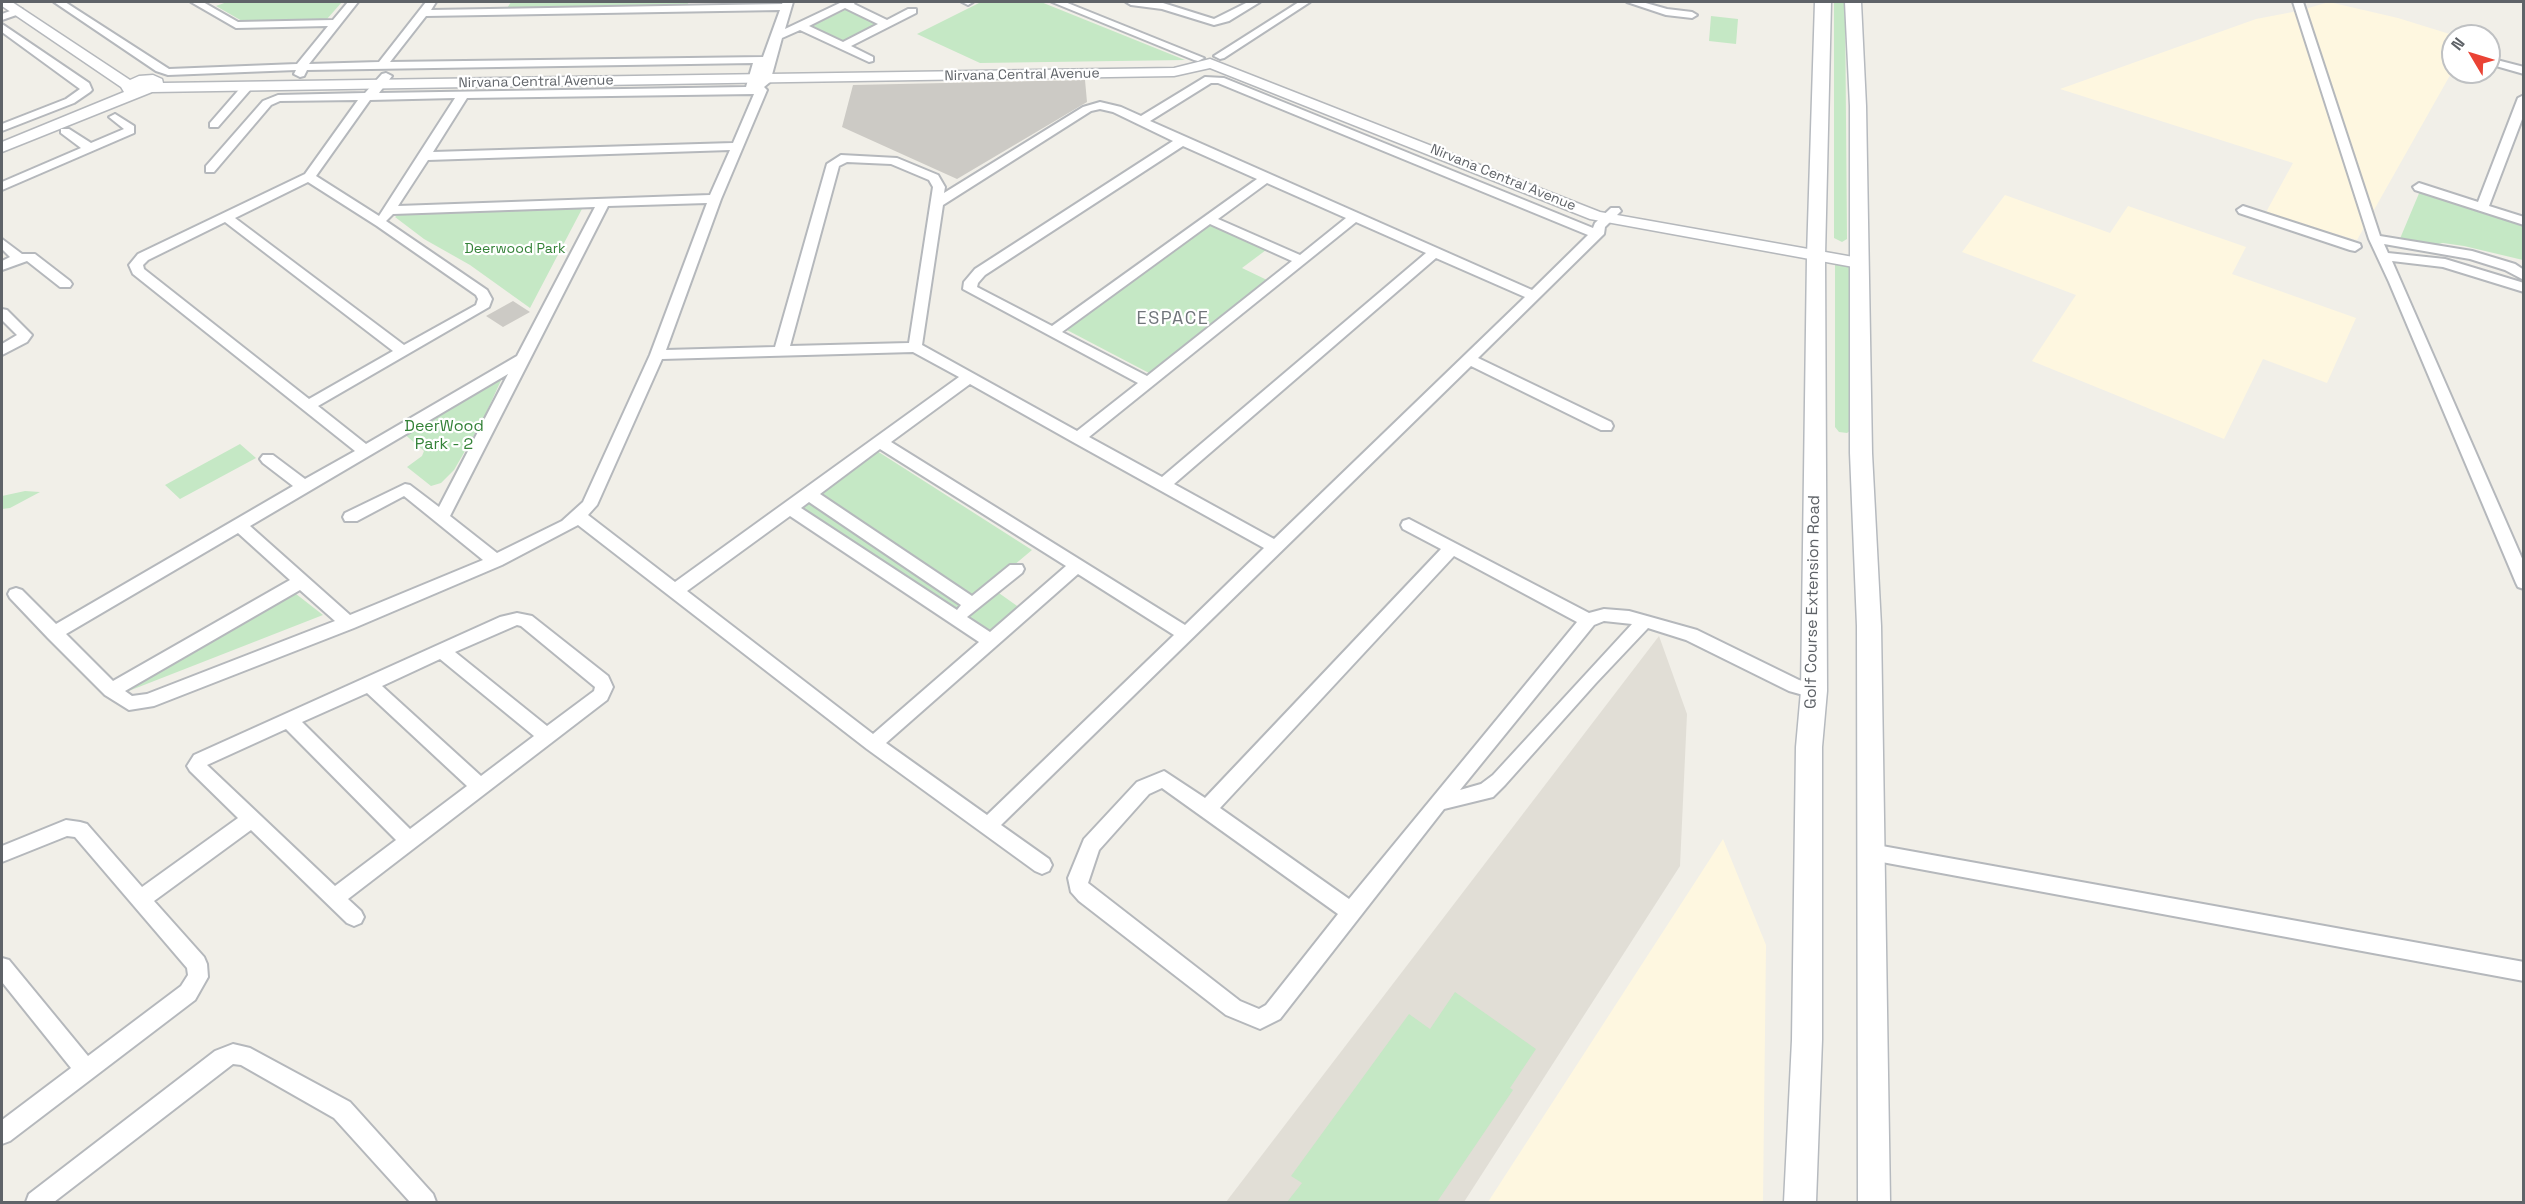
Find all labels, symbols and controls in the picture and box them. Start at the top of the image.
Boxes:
north arrow [2441,24,2501,84]
text: N [2446,33,2470,55]
street label: Nirvana Central Avenue [944,65,1100,85]
street label: Nirvana Central Avenue [458,72,614,92]
street label: Nirvana Central Avenue [1428,141,1578,215]
park label: Deerwood Park [464,241,566,257]
district label: ESPACE [1137,308,1209,330]
park label: DeerWood Park - 2 [404,417,484,455]
street label: Golf Course Extension Road [1802,495,1824,709]

